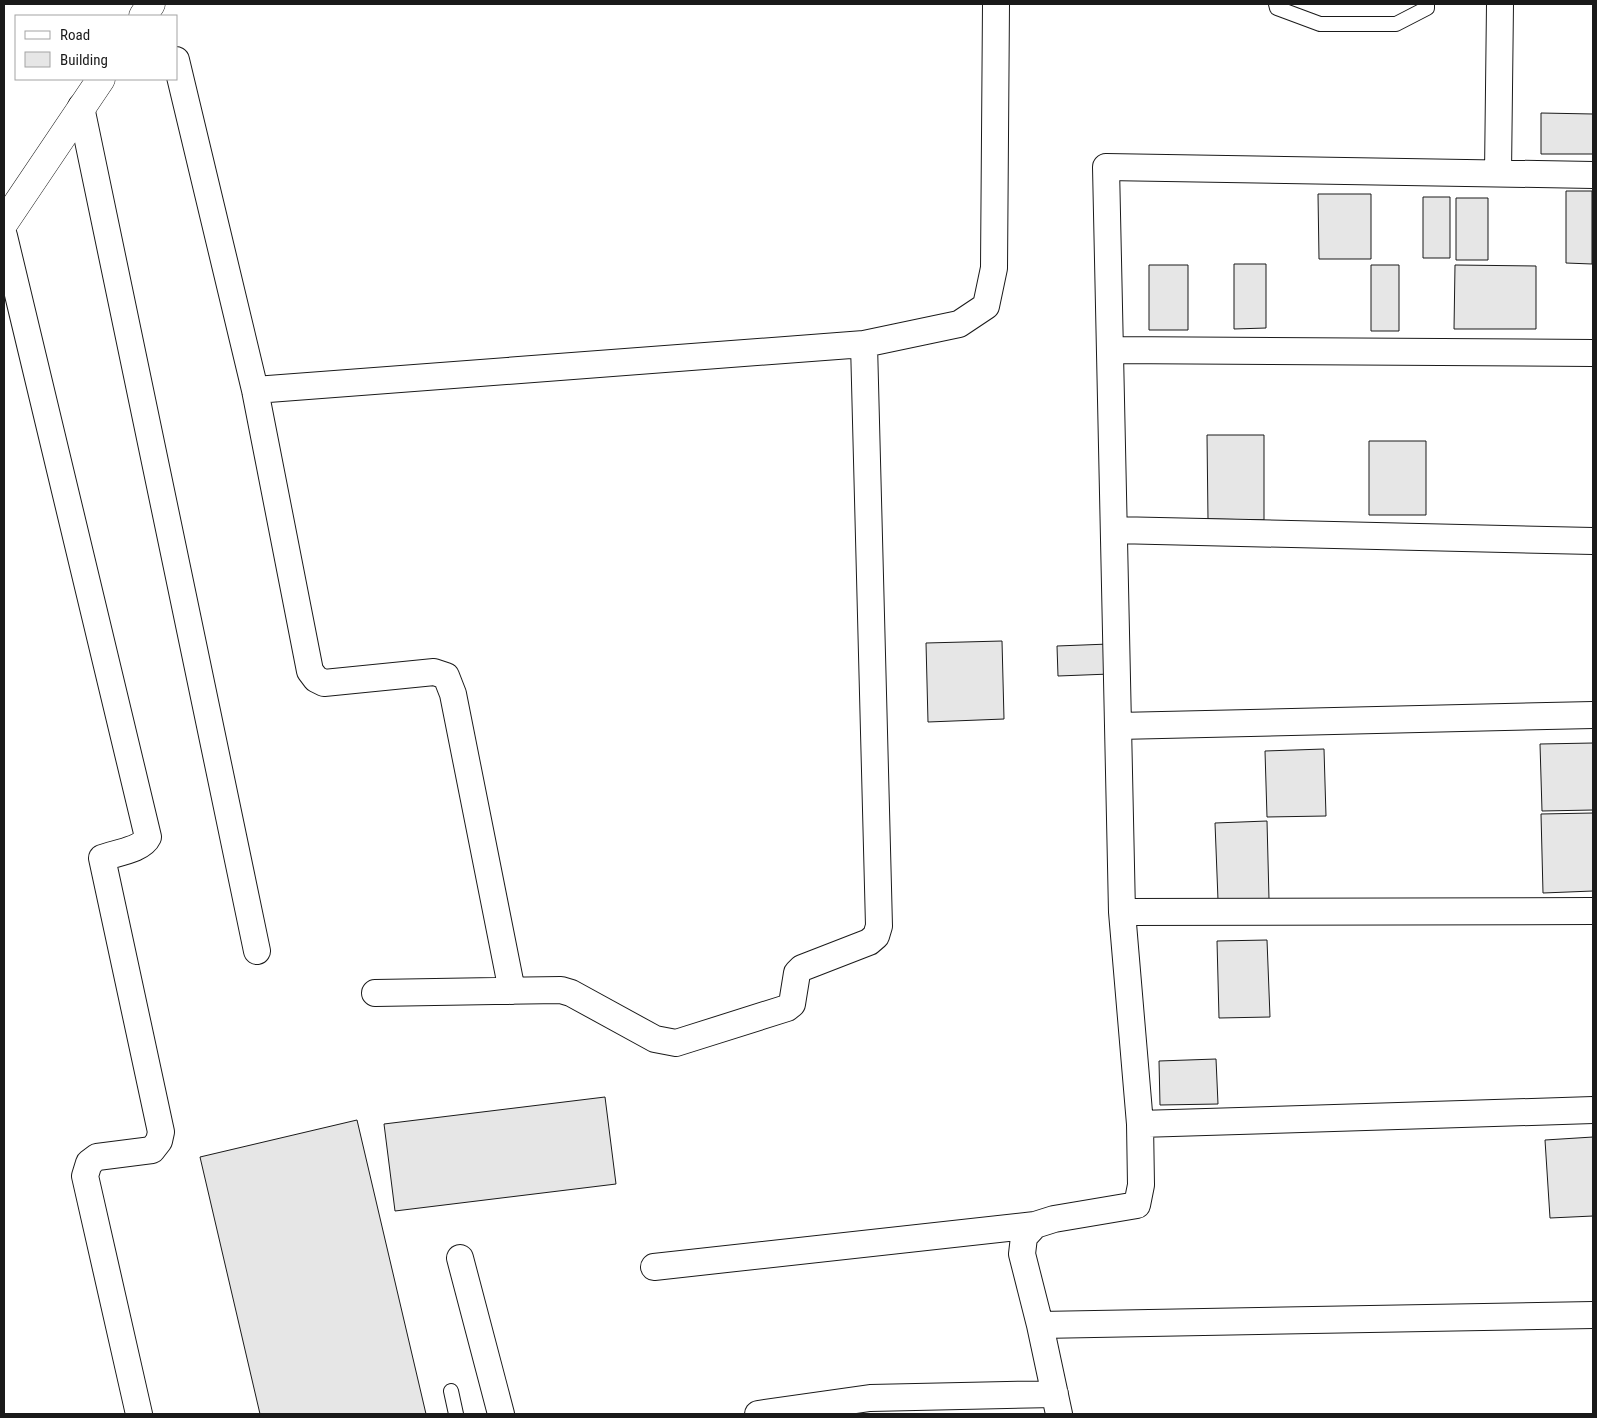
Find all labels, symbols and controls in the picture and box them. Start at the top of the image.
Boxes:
legend [15,15,178,80]
text: Road [60,26,90,44]
text: Building [60,51,108,69]

